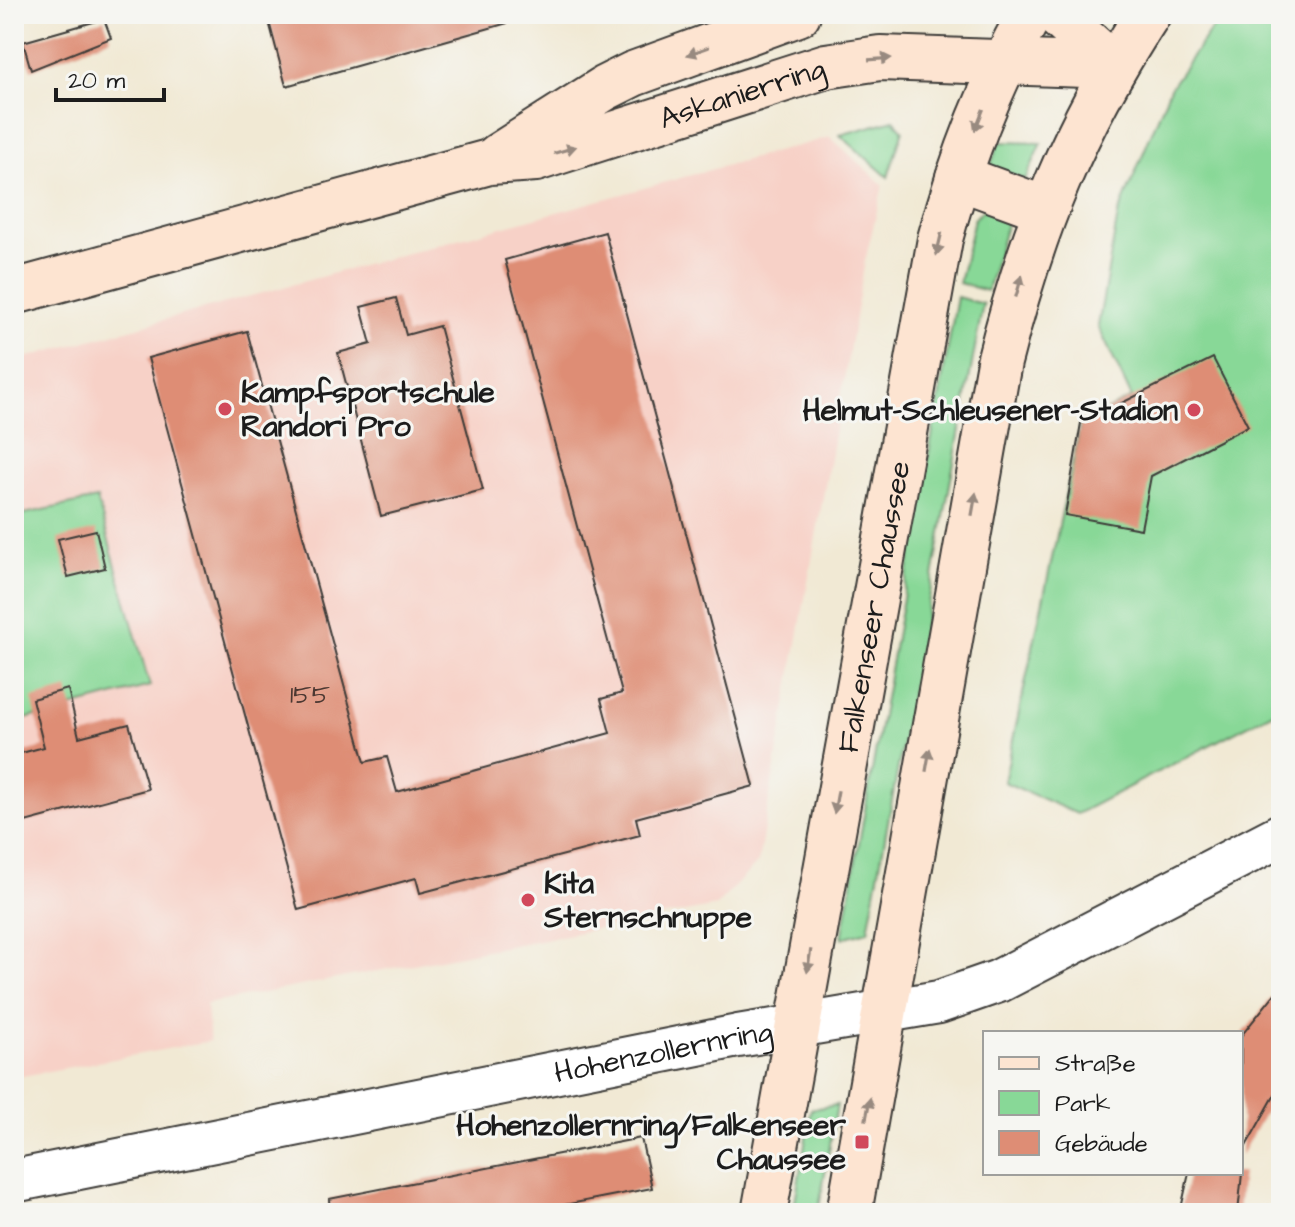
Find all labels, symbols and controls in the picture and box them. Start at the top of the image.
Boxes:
one-way arrow [686,45,710,57]
street label: Askanierring [654,48,831,140]
scale bar [56,52,164,102]
one-way arrow [868,52,893,65]
text: 20 m [68,64,125,98]
one-way arrow [972,108,985,132]
one-way arrow [554,143,578,156]
one-way arrow [932,232,945,257]
one-way arrow [1013,274,1025,299]
place label: Kampfsportschule Randori Pro [241,372,495,448]
place label: Helmut-Schleusener-Stadion [803,390,1178,432]
marker: Kampfsportschule Randori Pro [216,400,234,418]
marker: Helmut-Schleusener-Stadion [1185,401,1203,419]
street label: Falkenseer Chaussee [828,458,921,756]
one-way arrow [968,491,980,516]
house number: 155 [290,677,330,713]
one-way arrow [922,747,935,772]
one-way arrow [829,790,841,815]
place label: Kita Sternschnuppe [543,863,752,940]
marker: Kita Sternschnuppe [519,891,537,909]
one-way arrow [802,949,814,974]
street label: Hohenzollernring [550,1011,776,1094]
legend [983,1031,1243,1175]
text: Straße [1055,1047,1136,1081]
text: Park [1055,1087,1111,1121]
one-way arrow [862,1096,874,1121]
place label: Hohenzollernring/Falkenseer Chaussee [456,1105,846,1181]
text: Gebäude [1055,1127,1148,1161]
marker: Hohenzollernring/Falkenseer Chaussee [853,1133,871,1151]

